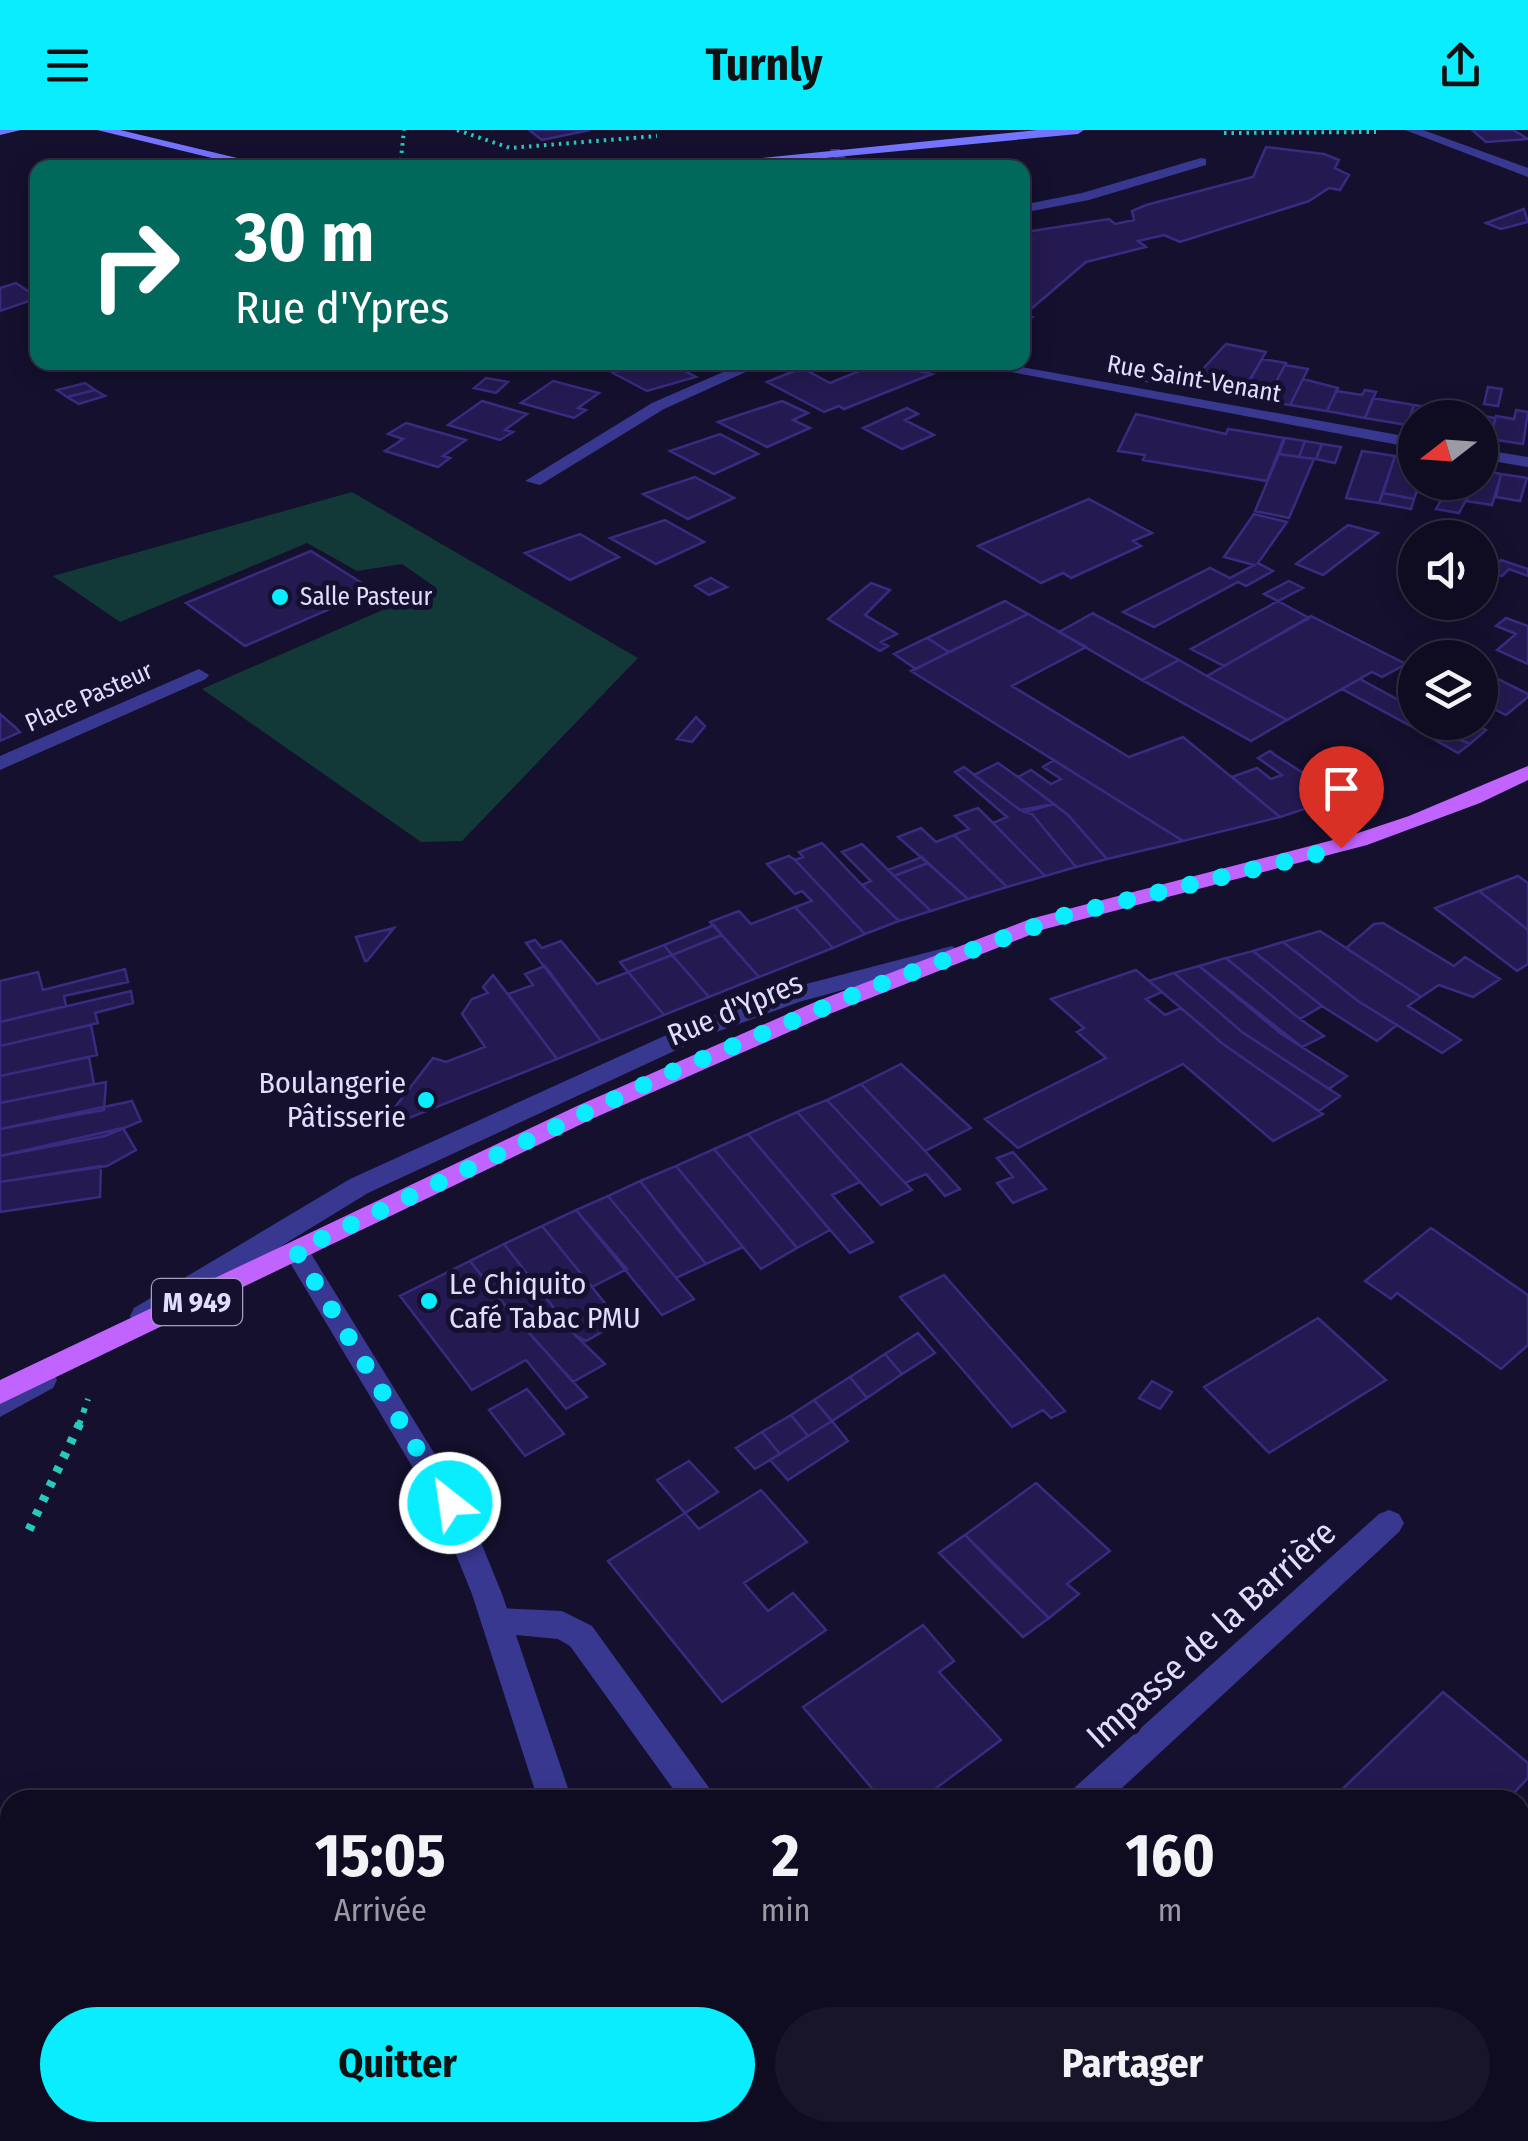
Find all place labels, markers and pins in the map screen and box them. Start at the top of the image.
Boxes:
place label: Salle Pasteur [300,582,432,612]
marker: Salle Pasteur [269,586,291,608]
pin [1299,746,1384,849]
place label: Boulangerie Pâtisserie [259,1065,406,1135]
marker: Boulangerie Pâtisserie [415,1089,437,1111]
place label: Le Chiquito Café Tabac PMU [449,1266,641,1336]
marker: Le Chiquito Café Tabac PMU [418,1290,440,1312]

